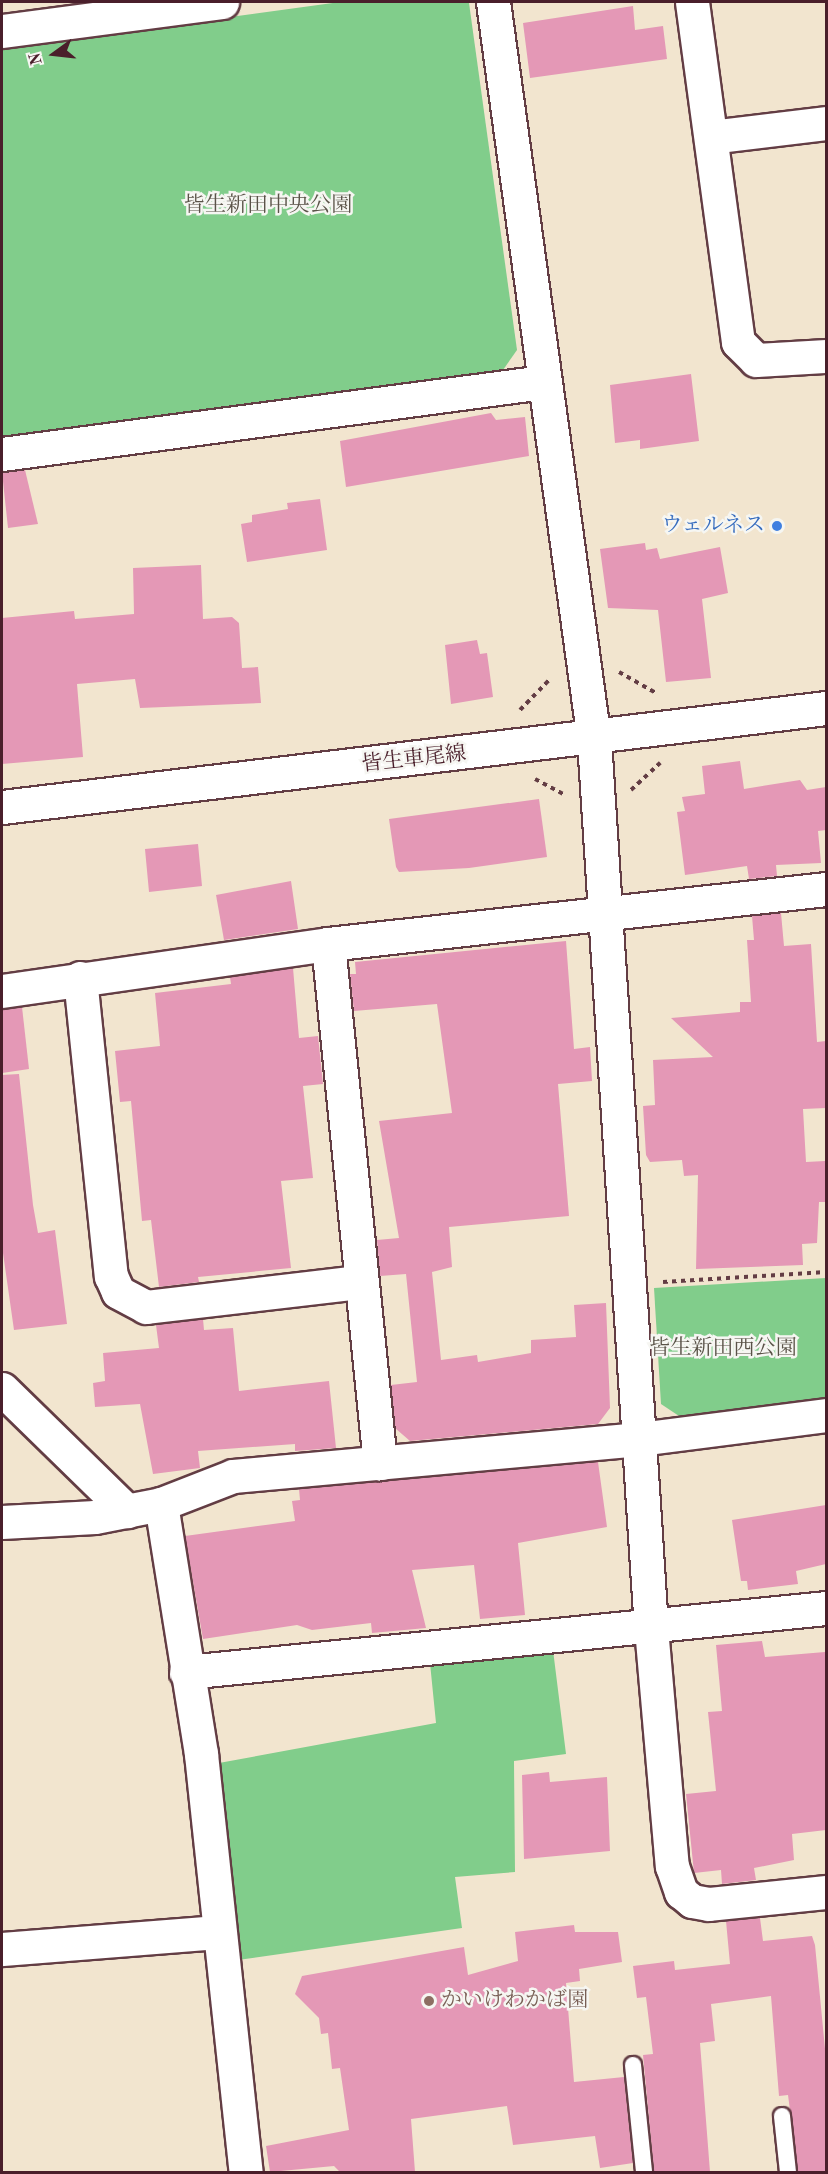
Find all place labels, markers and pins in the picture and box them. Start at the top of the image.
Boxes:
place label: ウェルネス [660,513,765,539]
marker: ウェルネス [770,519,784,533]
place label: かいけわかば園 [441,1988,588,2014]
marker: かいけわかば園 [422,1994,436,2008]

